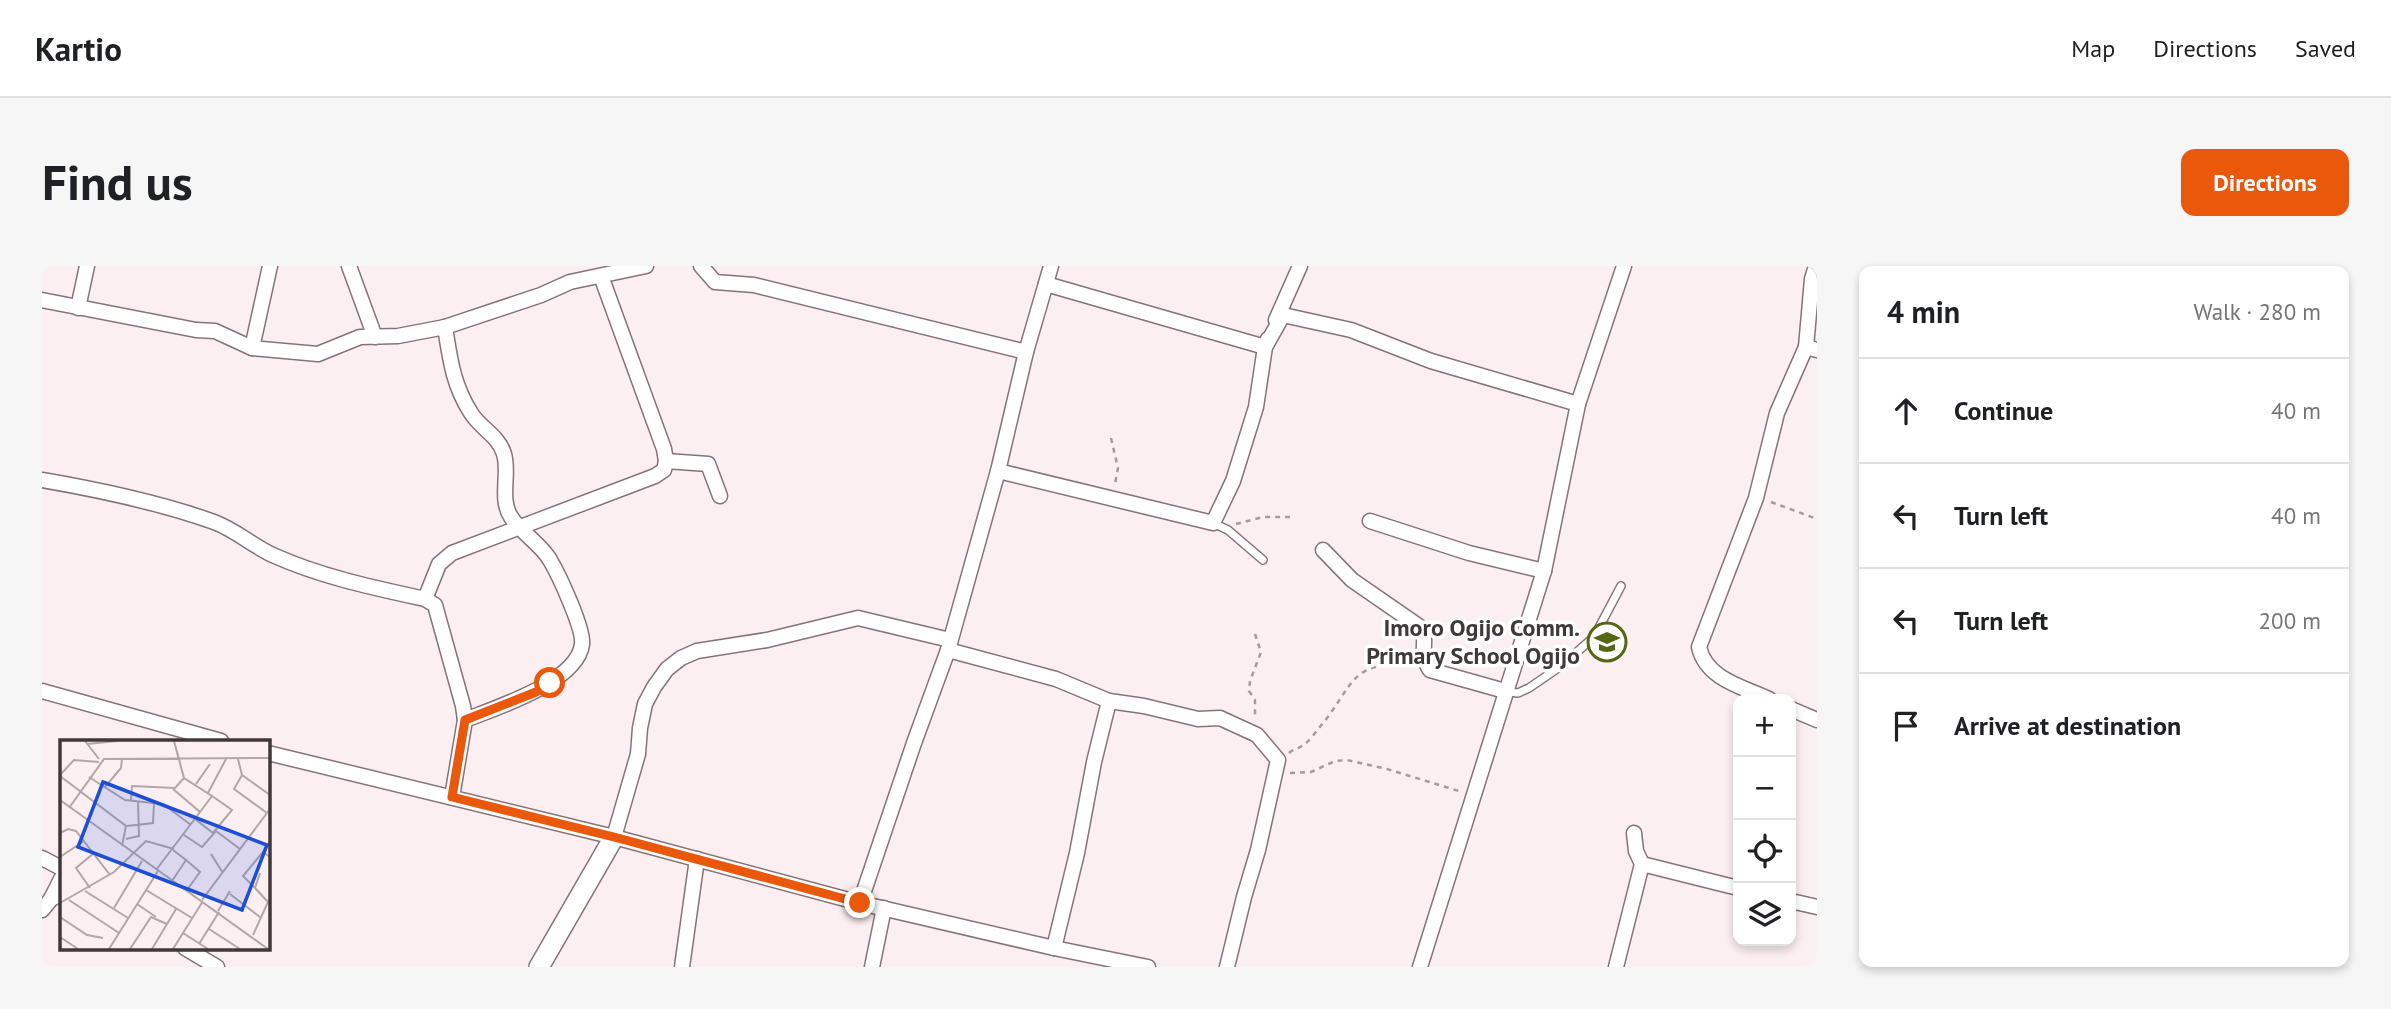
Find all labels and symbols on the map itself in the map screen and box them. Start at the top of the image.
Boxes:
place label: Imoro Ogijo Comm. Primary School Ogijo [1366,612,1580,671]
school or university icon: Imoro Ogijo Comm. Primary School Ogijo [1586,621,1628,663]
route start [534,667,565,698]
inset map [60,740,270,950]
route end [844,887,875,918]

